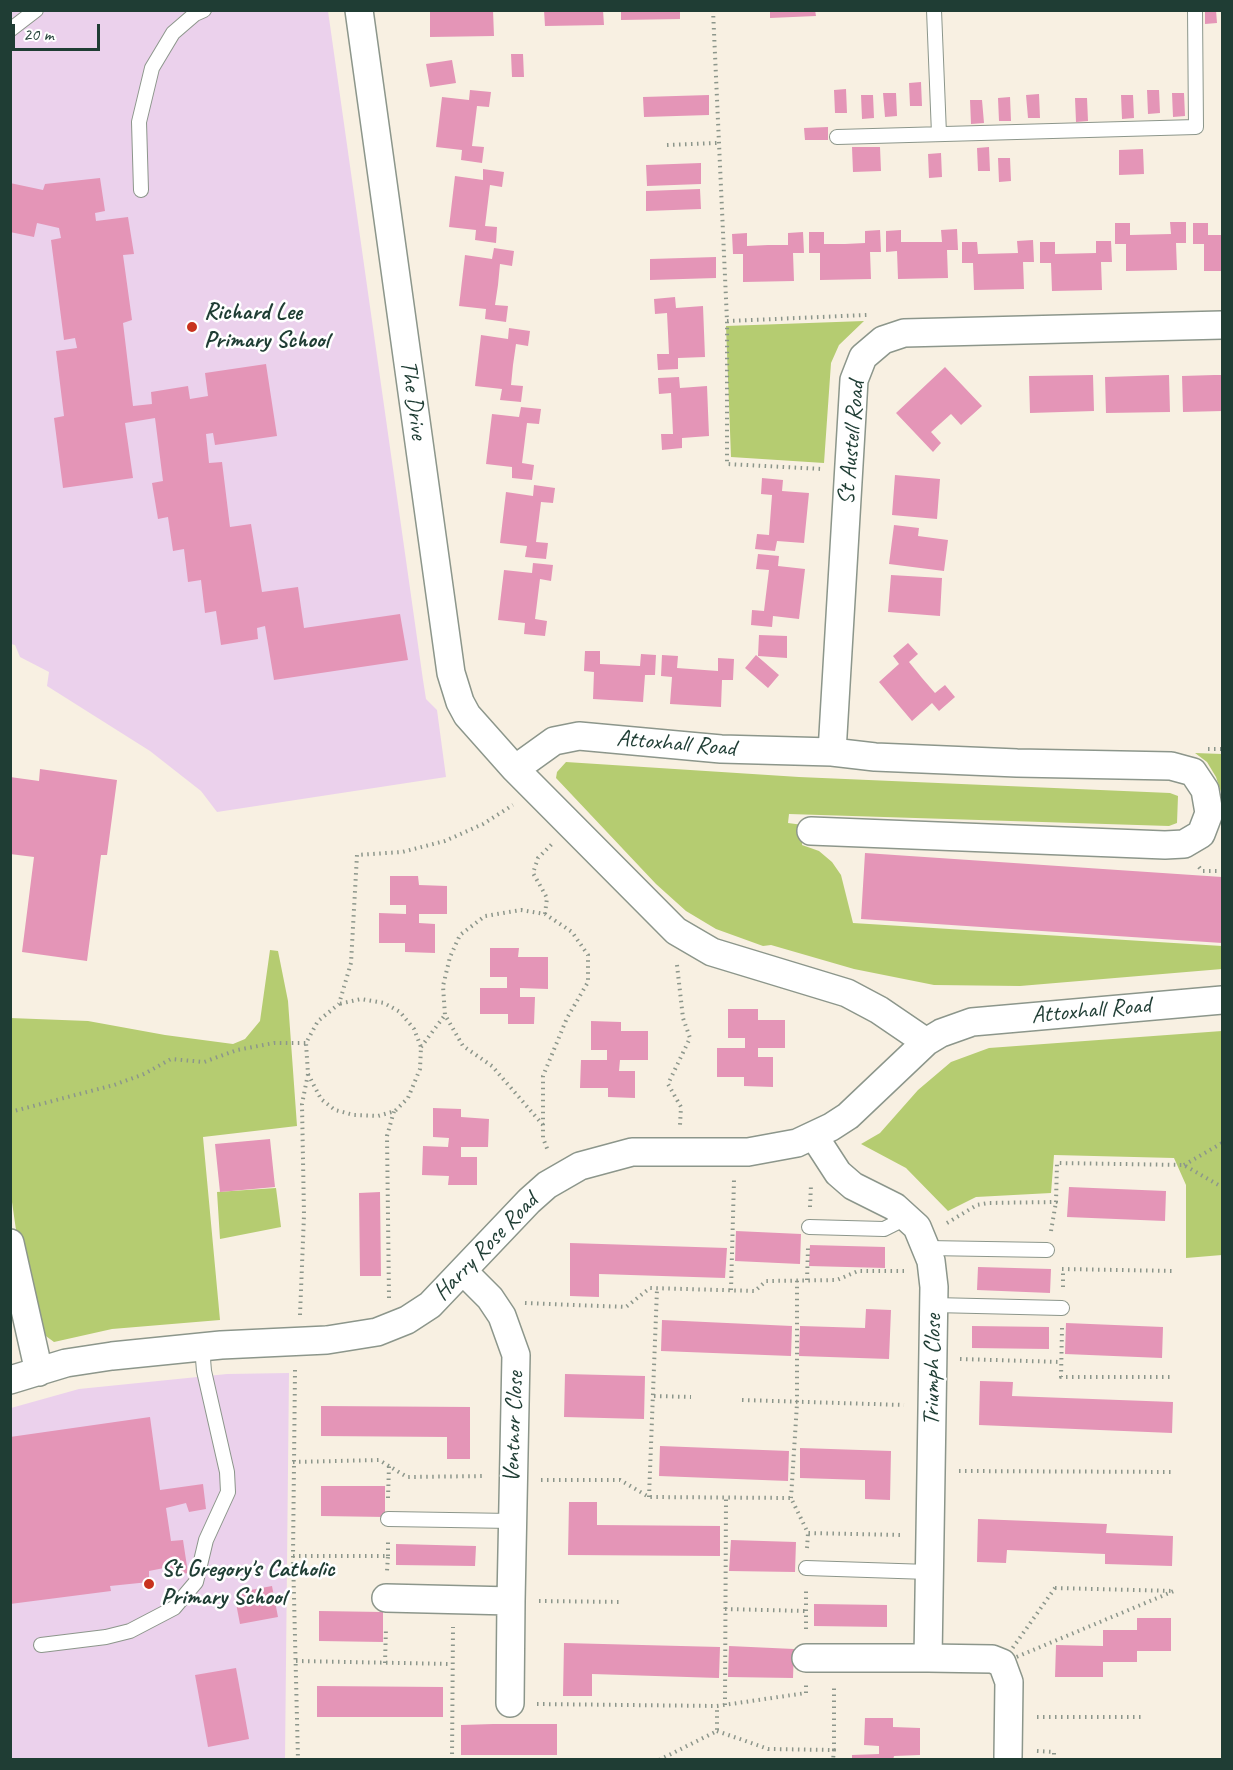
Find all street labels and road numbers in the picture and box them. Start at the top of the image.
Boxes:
street label: The Drive [393,359,433,441]
street label: St Austell Road [832,380,872,506]
street label: Attoxhall Road [615,724,737,764]
street label: Attoxhall Road [1030,991,1152,1031]
street label: Harry Rose Road [428,1187,544,1307]
street label: Triumph Close [918,1314,948,1426]
street label: Ventnor Close [498,1371,530,1483]

